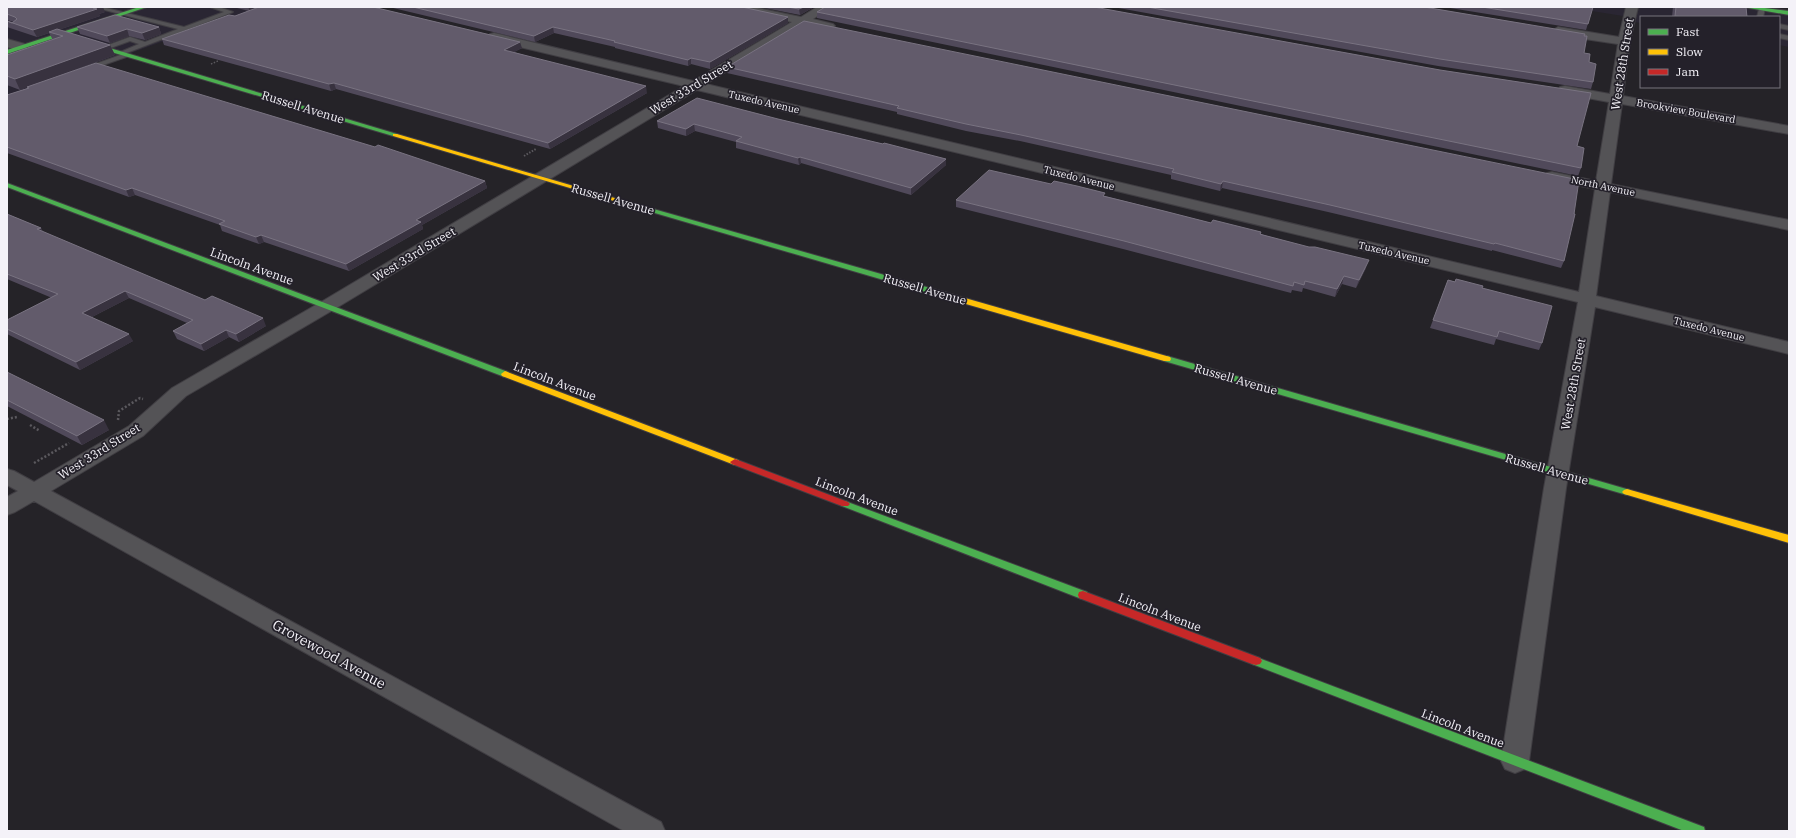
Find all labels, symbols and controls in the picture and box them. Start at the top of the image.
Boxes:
legend [1640,16,1780,88]
street label: West 28th Street [1607,17,1637,111]
text: Fast [1676,24,1700,39]
text: Slow [1676,44,1703,59]
street label: West 33rd Street [647,56,735,118]
text: Jam [1676,64,1700,79]
street label: Russell Avenue [260,87,346,127]
street label: Tuxedo Avenue [727,87,801,117]
street label: Brookview Boulevard [1635,96,1737,126]
street label: Tuxedo Avenue [1042,163,1116,193]
street label: North Avenue [1570,173,1636,199]
street label: Russell Avenue [570,180,656,218]
street label: West 33rd Street [370,223,458,285]
street label: Tuxedo Avenue [1357,238,1431,268]
street label: Lincoln Avenue [208,244,296,288]
street label: Russell Avenue [882,270,968,308]
street label: Tuxedo Avenue [1672,314,1746,344]
street label: West 28th Street [1558,337,1588,431]
street label: Lincoln Avenue [511,358,599,404]
street label: Russell Avenue [1193,360,1279,398]
street label: West 33rd Street [55,420,143,482]
street label: Russell Avenue [1504,450,1590,488]
street label: Lincoln Avenue [813,473,901,519]
street label: Lincoln Avenue [1116,589,1204,635]
street label: Grovewood Avenue [269,615,389,693]
street label: Lincoln Avenue [1419,705,1507,751]

